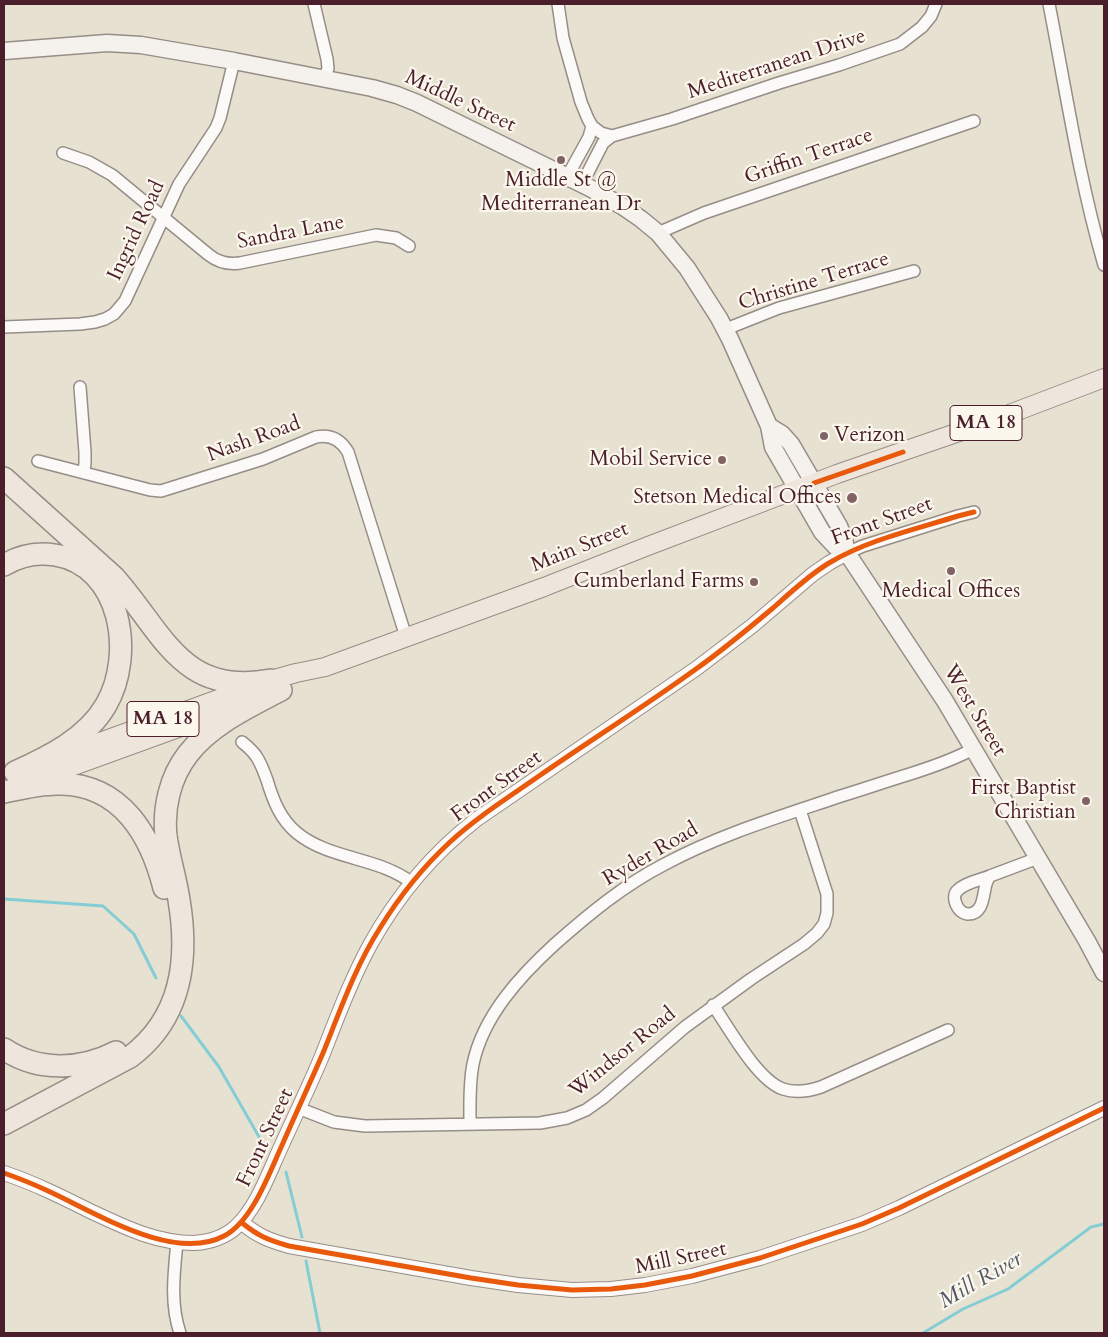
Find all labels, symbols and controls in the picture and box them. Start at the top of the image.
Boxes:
street label: Mediterranean Drive [685,24,869,106]
street label: Middle Street [401,65,519,139]
street label: Griffin Terrace [741,123,877,191]
marker: Middle St @ Mediterranean Dr [555,154,567,166]
place label: Middle St @ Mediterranean Dr [481,168,641,218]
street label: Ingrid Road [103,177,171,285]
street label: Sandra Lane [235,210,347,256]
street label: Christine Terrace [736,247,892,317]
road number: MA 18 [950,406,1022,440]
street label: Nash Road [204,412,304,468]
place label: Verizon [834,423,905,449]
marker: Verizon [818,430,830,442]
place label: Mobil Service [589,447,712,473]
marker: Mobil Service [716,454,728,466]
place label: Stetson Medical Offices [633,485,841,511]
marker: Stetson Medical Offices [845,491,859,505]
street label: Front Street [828,492,936,552]
street label: Main Street [528,517,632,579]
marker: Medical Offices [945,565,957,577]
place label: Cumberland Farms [574,569,744,595]
marker: Cumberland Farms [748,576,760,588]
place label: Medical Offices [882,579,1020,605]
street label: West Street [937,661,1011,761]
road number: MA 18 [127,702,199,736]
street label: Front Street [447,746,547,828]
place label: First Baptist Christian [970,776,1076,826]
marker: First Baptist Christian [1080,795,1092,807]
street label: Ryder Road [599,818,703,892]
street label: Windsor Road [565,1002,681,1104]
street label: Front Street [232,1085,300,1191]
street label: Mill Street [633,1237,729,1281]
water label: Mill River [935,1247,1027,1315]

